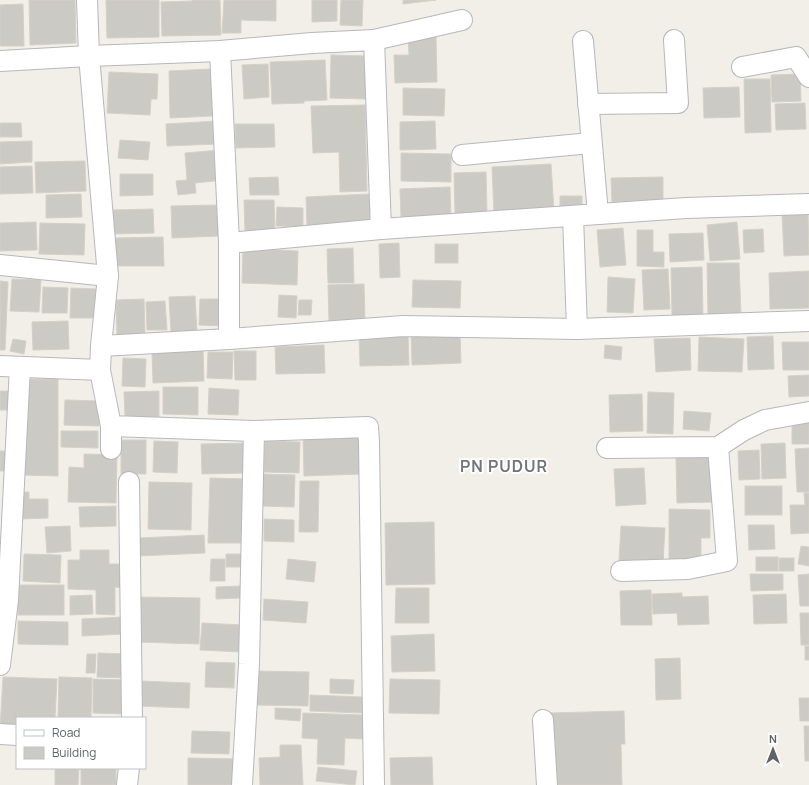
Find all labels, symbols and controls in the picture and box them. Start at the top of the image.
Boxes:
district label: PN PUDUR [460,455,548,477]
legend [16,717,146,769]
text: Road [52,724,80,741]
north arrow [753,729,793,769]
text: N [769,731,777,746]
text: Building [52,744,96,761]

